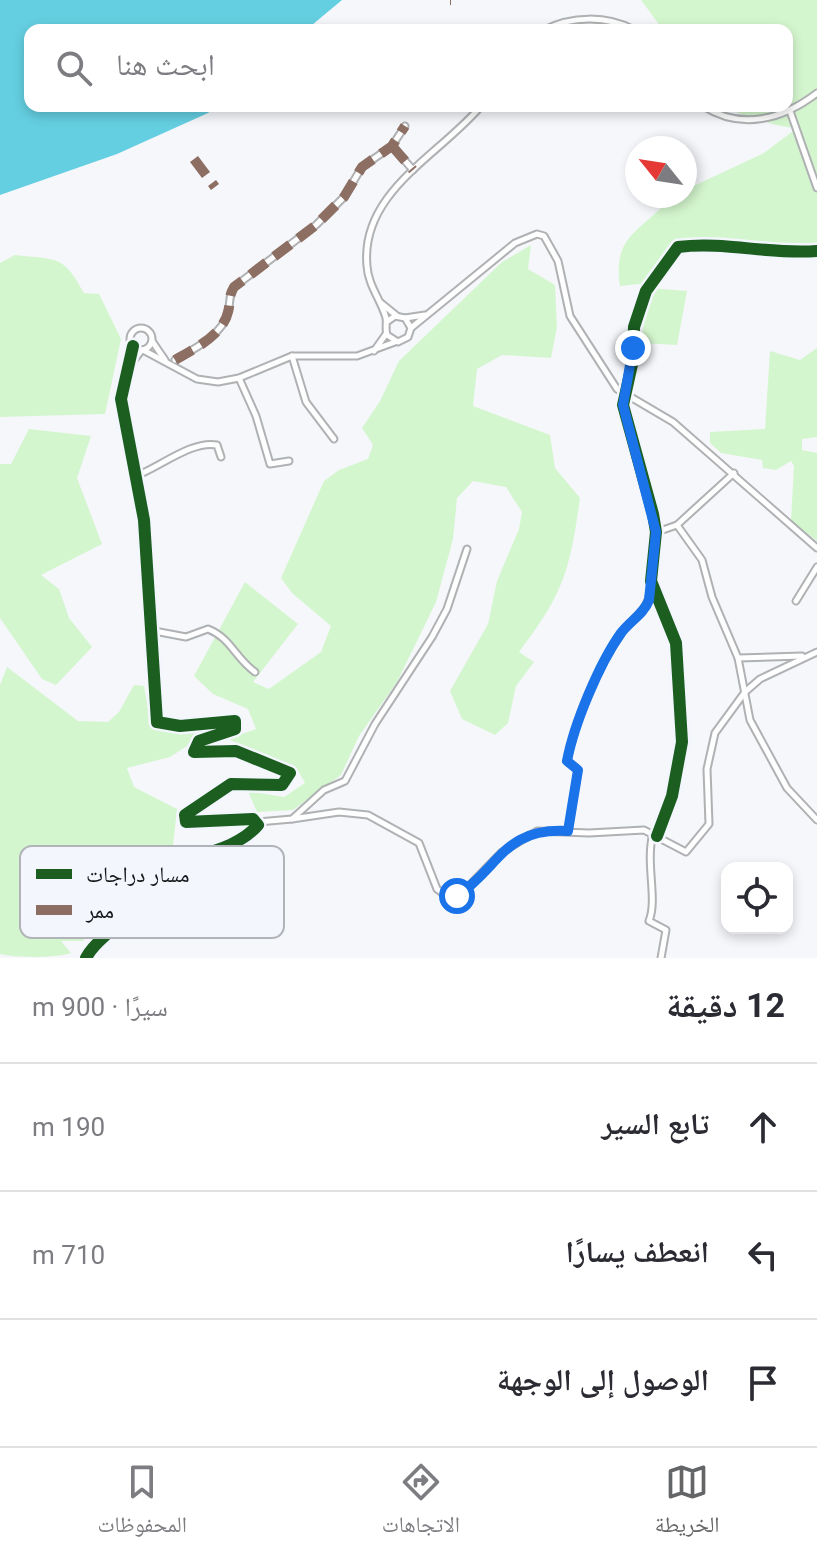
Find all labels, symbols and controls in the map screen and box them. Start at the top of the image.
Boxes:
search box [24,24,793,112]
icon: search [52,46,96,90]
text: ابحث هنا [116,47,215,82]
north arrow [625,136,697,208]
route end [615,330,651,366]
legend [20,846,284,938]
text: مسار دراجات [86,862,190,887]
map controls [721,862,793,934]
button: locate [721,862,793,934]
route start [439,878,475,914]
text: ممر [85,898,114,923]
text: 12 دقيقة [666,985,785,1025]
text: سيرًا · 900 m [32,992,168,1022]
icon: ahead [741,1105,785,1149]
text: تابع السير [601,1106,709,1141]
text: 190 m [32,1112,105,1142]
icon: left [741,1233,785,1277]
text: انعطف يسارًا [566,1234,709,1269]
text: 710 m [32,1240,105,1270]
icon: arrive [741,1361,785,1405]
text: الوصول إلى الوجهة [497,1362,709,1397]
tab: المحفوظات [97,1460,187,1546]
tab: الاتجاهات [382,1460,460,1546]
tab: الخريطة [655,1460,720,1546]

